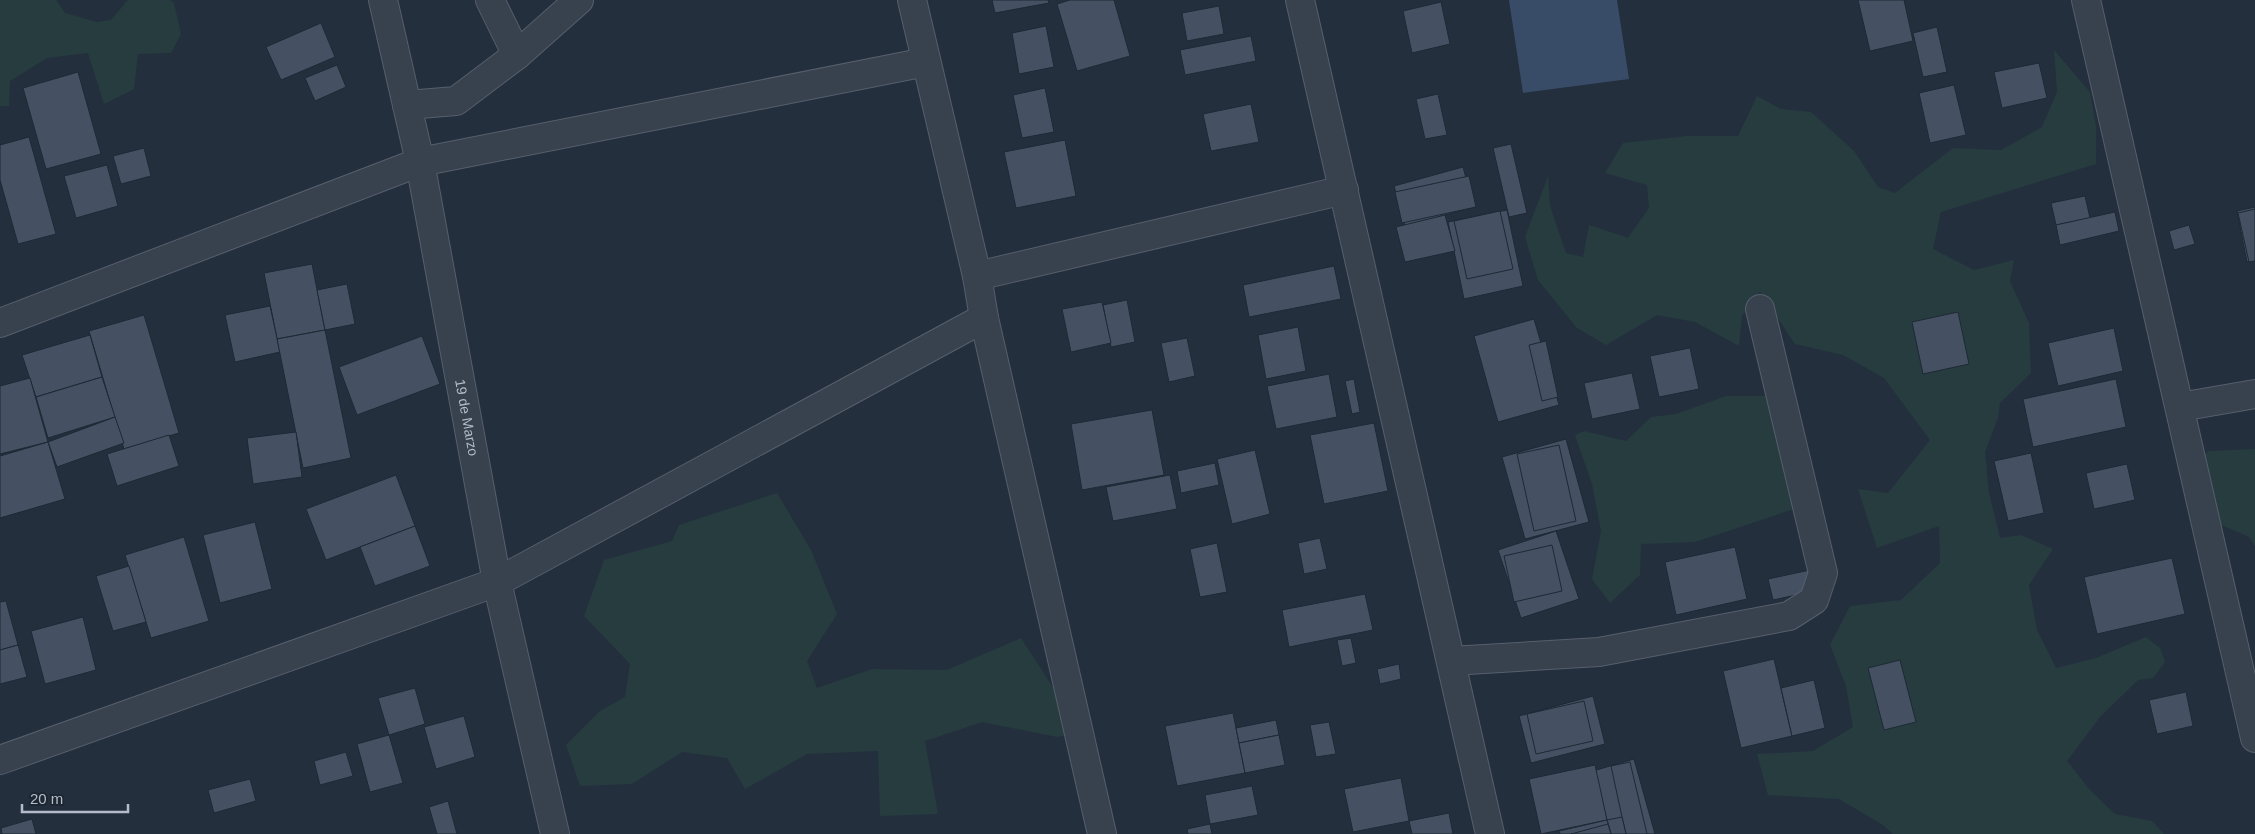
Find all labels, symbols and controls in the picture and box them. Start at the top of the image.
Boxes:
street label: 19 de Marzo [452,378,482,458]
scale bar [22,782,129,814]
text: 20 m [30,790,63,807]

